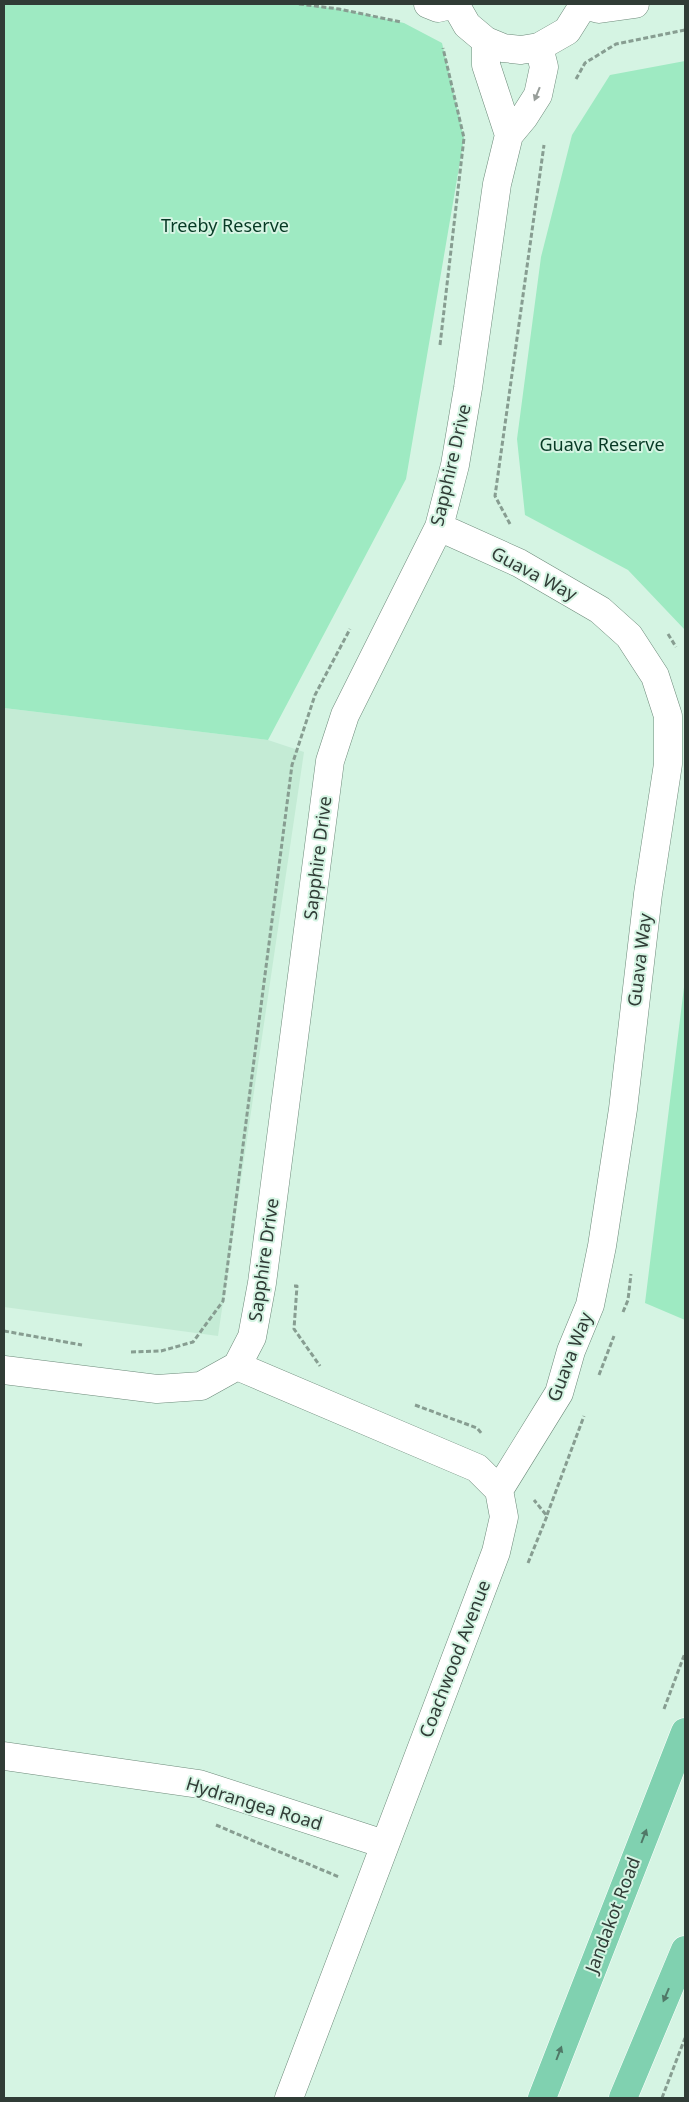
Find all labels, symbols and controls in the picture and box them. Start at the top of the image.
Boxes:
one-way arrow [532,87,540,101]
park label: Treeby Reserve [161,213,289,237]
street label: Sapphire Drive [424,402,476,528]
park label: Guava Reserve [539,432,665,456]
street label: Guava Way [487,540,582,606]
street label: Sapphire Drive [298,795,336,921]
street label: Guava Way [621,911,657,1008]
street label: Sapphire Drive [242,1197,284,1323]
street label: Guava Way [541,1308,597,1405]
street label: Coachwood Avenue [413,1576,495,1741]
street label: Hydrangea Road [183,1771,325,1835]
one-way arrow [641,1829,649,1843]
street label: Jandakot Road [578,1853,645,1978]
one-way arrow [662,1988,670,2002]
one-way arrow [556,2045,563,2060]

